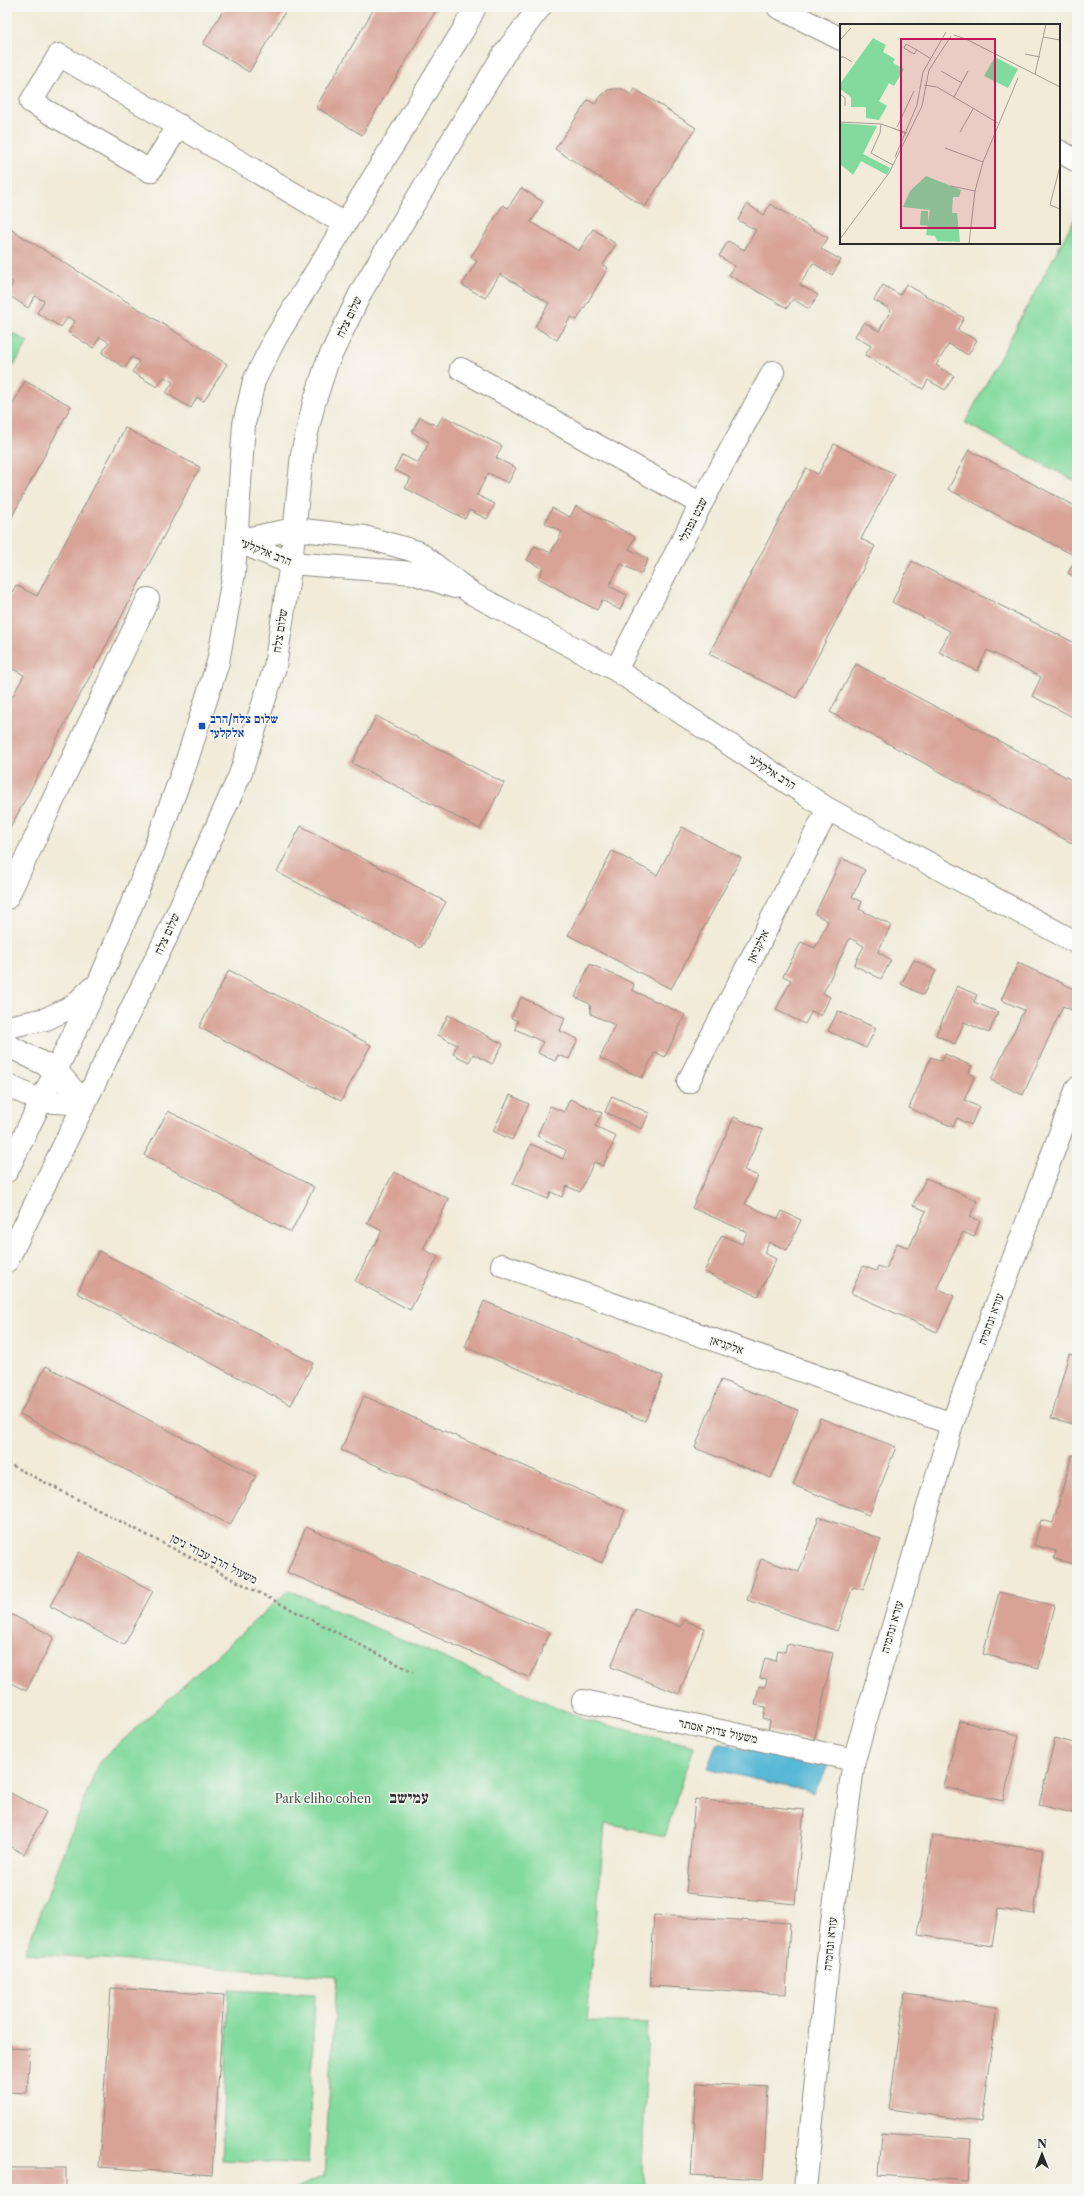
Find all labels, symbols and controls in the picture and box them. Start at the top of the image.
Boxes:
inset map [840,24,1060,244]
street label: שלום צלח [332,294,365,340]
street label: שבט נפתלי [675,495,710,545]
street label: הרב אלקלעי [238,534,294,569]
street label: שלום צלח [269,608,290,654]
place label: שלום צלח/הרב אלקלעי [210,711,278,740]
marker: שלום צלח/הרב אלקלעי [197,721,207,731]
street label: הרב אלקלעי [746,751,799,793]
street label: שלום צלח [150,911,183,957]
street label: אלקניאן [743,927,772,965]
street label: עזרא ונחמיה [974,1291,1007,1347]
street label: אלקניאן [708,1332,746,1357]
street label: משעול הרב עבודי ניסן [168,1530,260,1587]
street label: עזרא ונחמיה [877,1599,906,1655]
street label: משעול צדוק אסתר [677,1715,759,1746]
district label: עמישב [389,1787,429,1807]
park label: Park eliho cohen [275,1791,372,1806]
street label: עזרא ונחמיה [819,1916,840,1972]
north arrow [1022,2134,1062,2174]
text: N [1037,2137,1047,2151]

